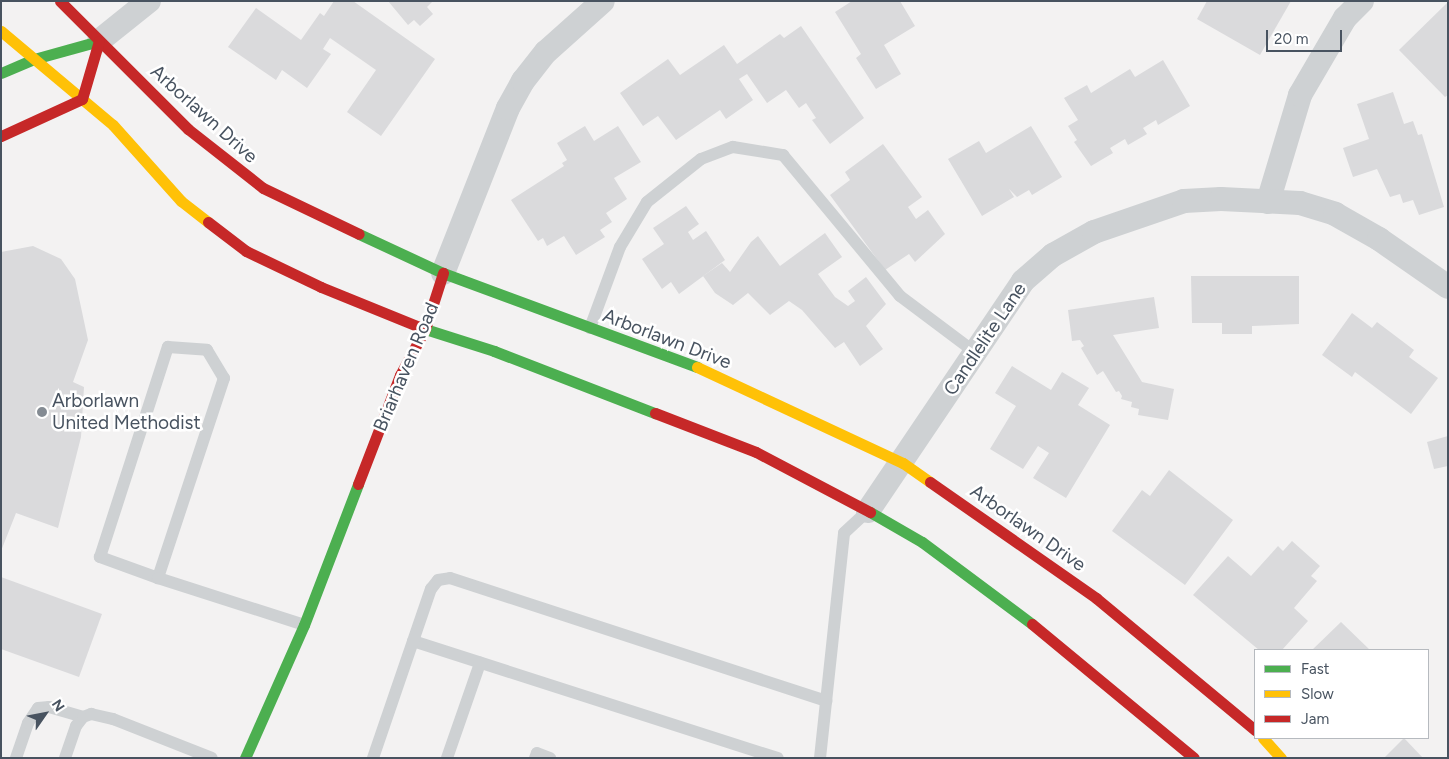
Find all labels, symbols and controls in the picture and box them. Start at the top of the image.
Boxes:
scale bar [1269,20,1345,52]
text: 20 m [1274,30,1308,48]
street label: Arborlawn Drive [146,60,262,168]
street label: Candlelite Lane [939,278,1031,400]
street label: Briarhaven Road [369,299,443,435]
street label: Arborlawn Drive [600,304,734,374]
place label: Arborlawn United Methodist [52,390,201,434]
marker: Arborlawn United Methodist [36,406,48,418]
street label: Arborlawn Drive [966,480,1090,576]
legend [1254,649,1429,739]
text: Fast [1301,660,1329,678]
text: Slow [1301,685,1334,703]
north arrow [20,689,70,739]
text: N [48,696,68,715]
text: Jam [1301,710,1329,728]

